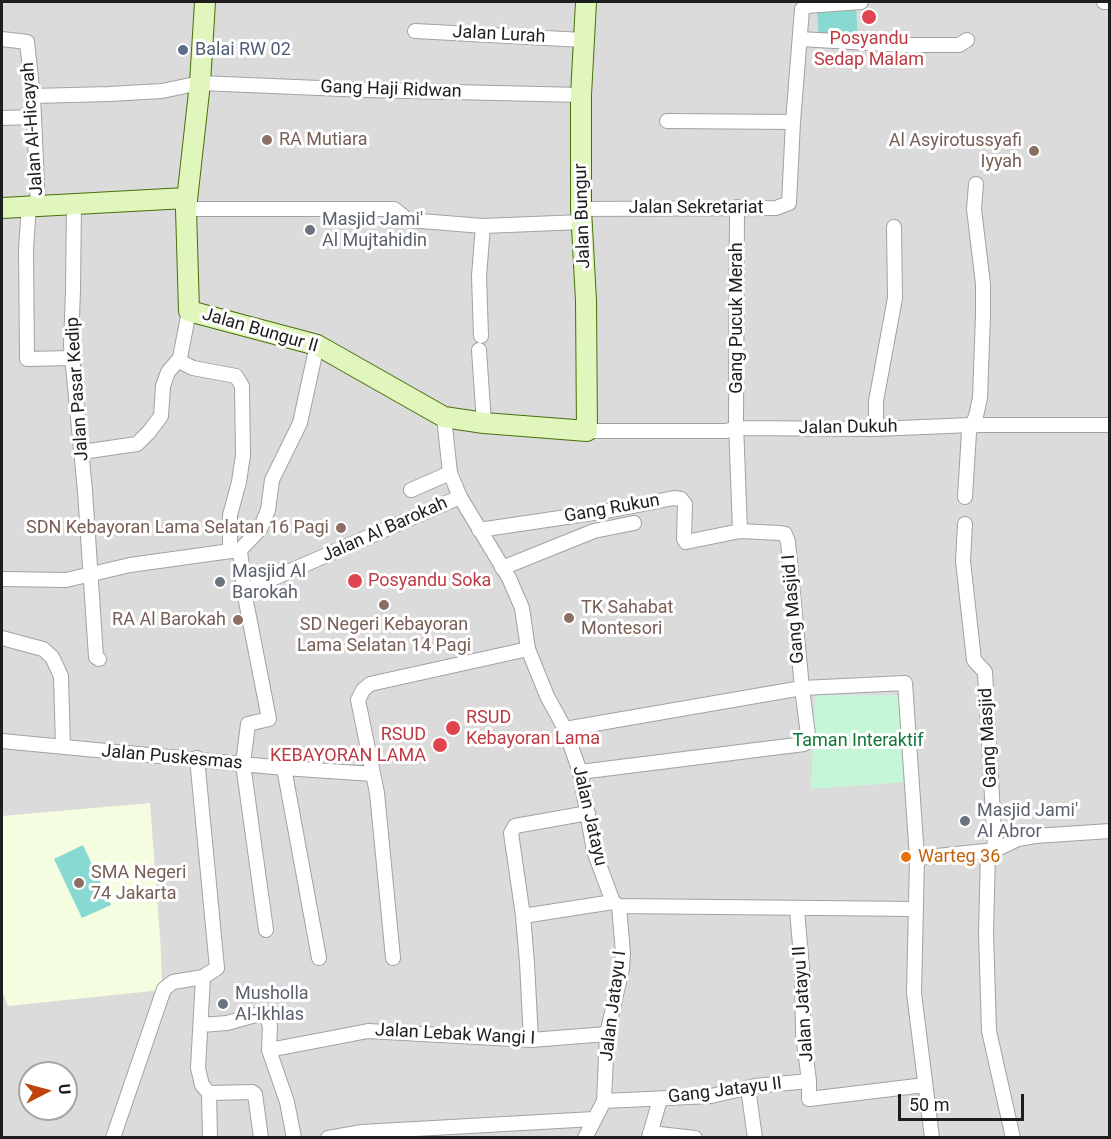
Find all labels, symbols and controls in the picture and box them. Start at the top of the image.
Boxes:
marker: Posyandu Sedap Malam [860,8,878,26]
street label: Jalan Lurah [452,22,546,48]
place label: Posyandu Sedap Malam [814,28,924,70]
place label: Balai RW 02 [195,39,291,61]
marker: Balai RW 02 [176,43,190,57]
street label: Jalan Al-Hicayah [18,62,48,196]
street label: Gang Haji Ridwan [320,77,462,103]
place label: RA Mutiara [279,129,368,151]
place label: Al Asyirotussyafi Iyyah [889,130,1022,172]
marker: RA Mutiara [260,133,274,147]
marker: Al Asyirotussyafi Iyyah [1027,144,1041,158]
street label: Jalan Bungur [570,163,596,269]
street label: Jalan Sekretariat [629,197,763,219]
place label: Masjid Jami' Al Mujtahidin [322,209,427,252]
marker: Masjid Jami' Al Mujtahidin [303,223,317,237]
street label: Gang Pucuk Merah [726,242,748,394]
street label: Jalan Bungur II [199,304,321,358]
street label: Jalan Pasar Kedip [62,316,94,462]
street label: Jalan Dukuh [798,416,898,440]
street label: Gang Rukun [563,490,661,528]
street label: Jalan Al Barokah [319,493,451,567]
place label: SDN Kebayoran Lama Selatan 16 Pagi [26,517,329,539]
marker: SDN Kebayoran Lama Selatan 16 Pagi [334,521,348,535]
street label: Gang Masjid I [778,553,810,665]
place label: Masjid Al Barokah [232,561,306,604]
place label: Posyandu Soka [368,570,491,592]
marker: Posyandu Soka [346,572,364,590]
marker: Masjid Al Barokah [213,575,227,589]
place label: TK Sahabat Montesori [581,597,673,640]
marker: SD Negeri Kebayoran Lama Selatan 14 Pagi [377,598,391,612]
place label: RA Al Barokah [112,609,226,631]
marker: TK Sahabat Montesori [562,611,576,625]
marker: RA Al Barokah [231,613,245,627]
place label: SD Negeri Kebayoran Lama Selatan 14 Pagi [297,614,471,656]
street label: Gang Masjid [976,687,1002,789]
place label: RSUD Kebayoran Lama [466,707,600,750]
marker: RSUD Kebayoran Lama [444,719,462,737]
place label: RSUD KEBAYORAN LAMA [270,724,426,766]
park label: Taman Interaktif [793,730,923,752]
marker: RSUD KEBAYORAN LAMA [431,736,449,754]
street label: Jalan Puskesmas [101,741,243,775]
street label: Jalan Jatayu [567,764,611,868]
place label: Masjid Jami' Al Abror [977,800,1078,842]
marker: Masjid Jami' Al Abror [958,814,972,828]
place label: Warteg 36 [918,846,1000,868]
marker: Warteg 36 [899,850,913,864]
place label: SMA Negeri 74 Jakarta [91,862,186,904]
marker: SMA Negeri 74 Jakarta [72,876,86,890]
street label: Jalan Jatayu II [789,945,819,1063]
street label: Jalan Jatayu I [596,949,632,1063]
place label: Musholla AI-Ikhlas [235,983,309,1026]
marker: Musholla AI-Ikhlas [216,997,230,1011]
street label: Jalan Lebak Wangi I [374,1020,536,1050]
north arrow [18,1061,78,1121]
street label: Gang Jatayu II [667,1073,783,1109]
scale bar [901,1082,1027,1120]
text: U [54,1083,74,1096]
text: 50 m [909,1094,949,1115]

